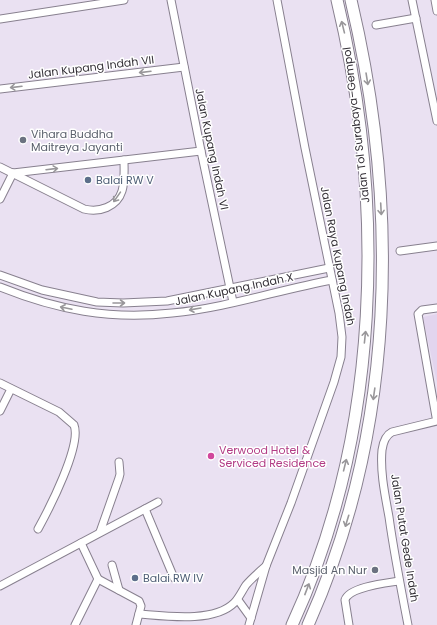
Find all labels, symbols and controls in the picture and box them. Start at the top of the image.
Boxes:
one-way arrow [339,20,346,33]
street label: Jalan Tol Surabaya–Gempol [338,46,374,204]
street label: Jalan Kupang Indah VII [27,51,155,83]
one-way arrow [139,68,152,76]
one-way arrow [363,73,371,86]
one-way arrow [10,83,23,91]
street label: Jalan Kupang Indah VI [191,87,233,211]
place label: Vihara Buddha Maitreya Jayanti [31,126,123,155]
marker: Vihara Buddha Maitreya Jayanti [18,135,28,145]
one-way arrow [45,165,58,172]
place label: Balai RW V [96,172,154,188]
marker: Balai RW V [83,175,93,185]
street label: Jalan Raya Kupang Indah [317,185,359,327]
one-way arrow [113,192,121,203]
one-way arrow [378,202,385,215]
street label: Jalan Kupang Indah X [173,269,295,309]
one-way arrow [112,299,125,307]
one-way arrow [60,304,73,312]
one-way arrow [189,306,202,314]
one-way arrow [361,331,369,344]
one-way arrow [370,387,378,400]
place label: Verwood Hotel & Serviced Residence [219,442,326,471]
marker: Verwood Hotel & Serviced Residence [206,451,216,461]
one-way arrow [341,459,349,472]
street label: Jalan Putat Gede Indah [387,473,423,603]
one-way arrow [342,515,350,527]
place label: Masjid An Nur [292,562,367,578]
marker: Masjid An Nur [370,565,380,575]
place label: Balai RW IV [143,570,204,586]
marker: Balai RW IV [130,573,140,583]
one-way arrow [304,584,312,596]

